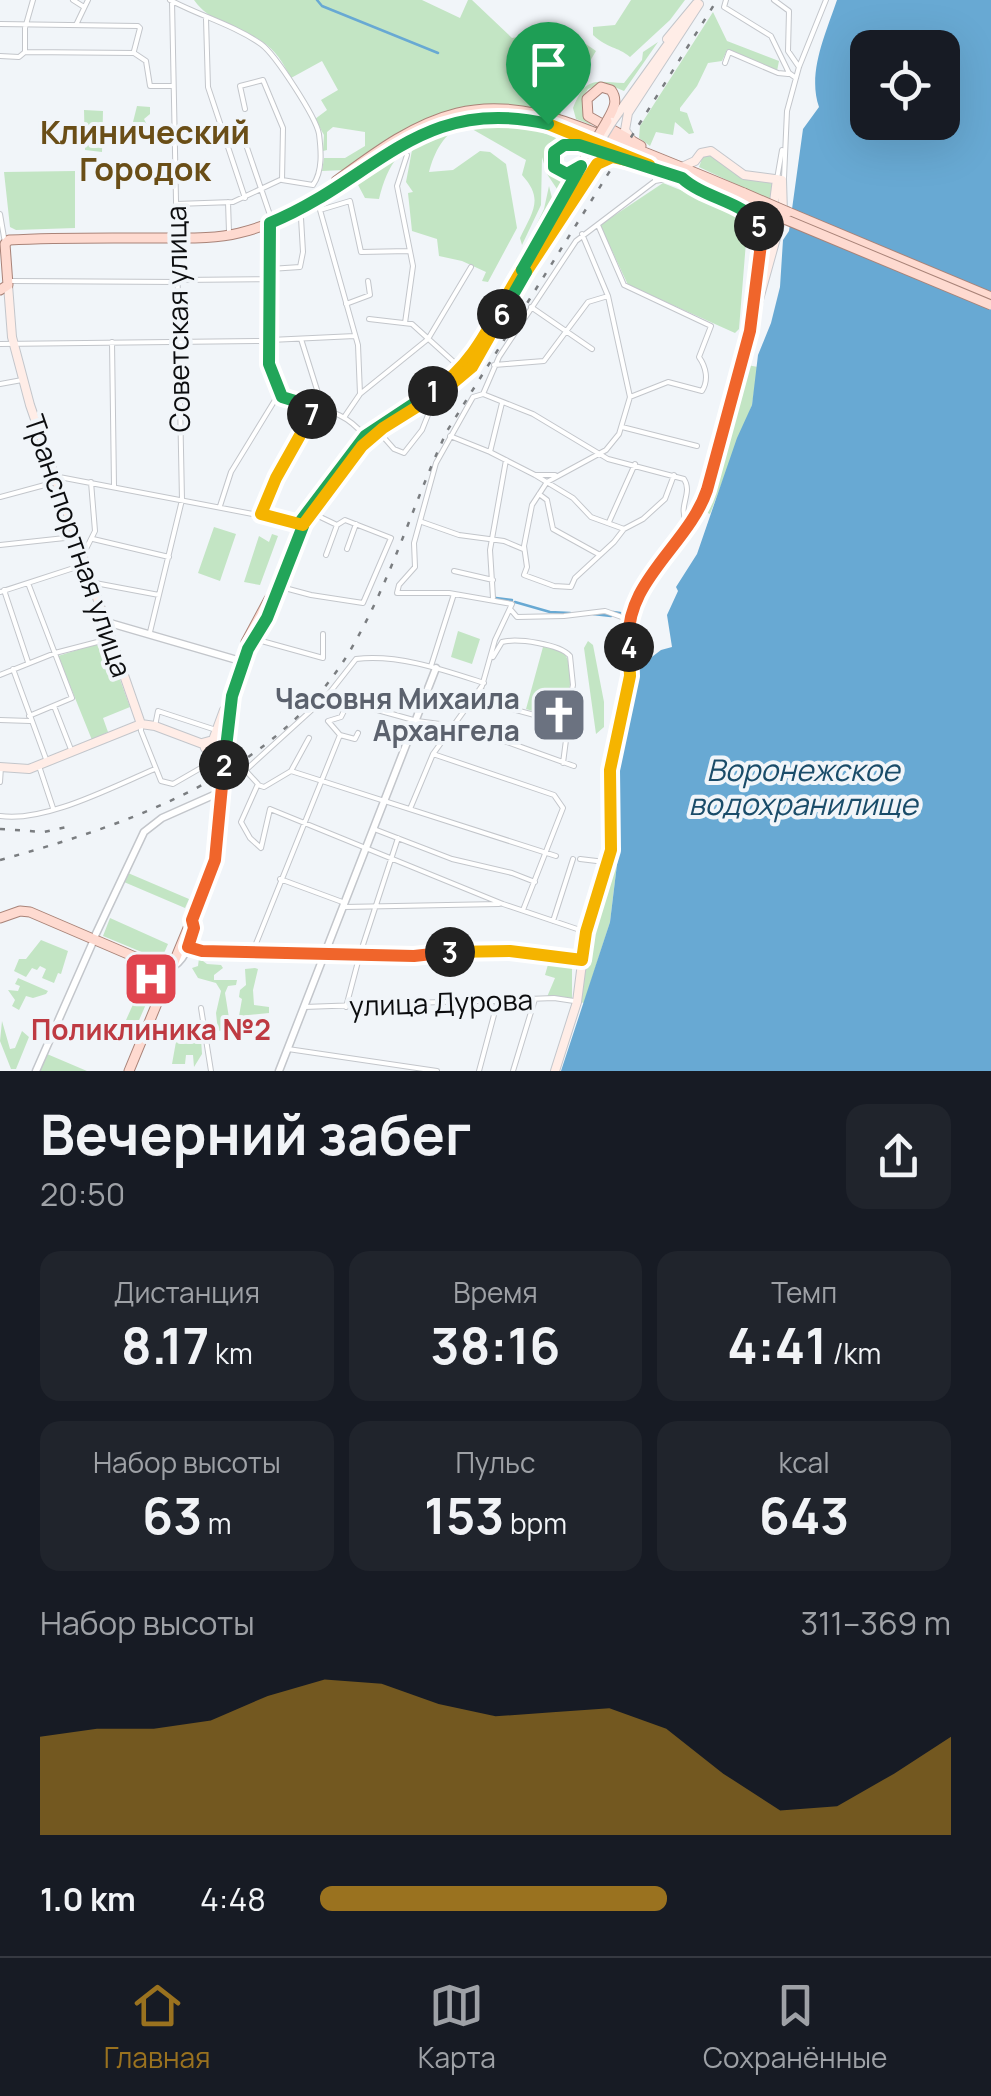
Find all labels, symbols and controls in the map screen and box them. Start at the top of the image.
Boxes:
pin [506,22,591,125]
map controls [850,30,960,140]
button: locate [850,30,960,140]
icon: arrive [521,37,576,92]
district label: Клинический Городок [40,110,250,191]
pin: 5 [734,201,784,251]
street label: Советская улица [156,205,198,433]
text: 5 [751,207,767,245]
pin: 6 [477,289,527,339]
text: 6 [493,295,511,333]
pin: 1 [408,366,458,416]
text: 1 [427,372,439,410]
pin: 7 [287,389,337,439]
text: 7 [305,395,319,433]
street label: Транспортная улица [16,409,142,682]
pin: 4 [604,622,654,672]
text: 4 [620,628,638,666]
place label: Часовня Михаила Архангела [275,679,520,749]
church icon: Часовня Михаила Архангела [529,685,589,745]
pin: 2 [199,740,249,790]
text: 2 [216,746,232,784]
water label: Воронежское водохранилище [688,749,919,824]
pin: 3 [425,927,475,977]
text: 3 [442,933,458,971]
hospital icon: Поликлиника №2 [121,949,181,1009]
street label: улица Дурова [348,980,533,1024]
place label: Поликлиника №2 [31,1010,271,1048]
text: Вечерний забег [40,1096,471,1172]
button: share [846,1104,951,1209]
text: 20:50 [40,1172,125,1216]
text: Дистанция [114,1273,260,1311]
text: Время [453,1273,538,1311]
text: Темп [771,1273,837,1311]
text: 8.17 [121,1311,209,1379]
text: 38:16 [431,1311,560,1379]
text: 4:41 [727,1311,827,1379]
text: km [209,1334,253,1372]
text: /km [827,1334,881,1372]
text: Набор высоты [93,1443,281,1481]
text: Пульс [455,1443,536,1481]
text: kcal [779,1443,830,1481]
text: 63 [142,1481,202,1549]
text: 153 [424,1481,504,1549]
text: 643 [759,1481,849,1549]
text: m [202,1504,232,1542]
text: bpm [504,1504,567,1542]
text: Набор высоты [40,1601,255,1645]
text: 311–369 m [800,1601,951,1645]
text: 1.0 km [40,1877,136,1921]
text: 4:48 [200,1877,266,1921]
tab: Главная [104,1978,210,2076]
tab: Карта [418,1978,496,2076]
tab: Сохранённые [703,1978,887,2076]

